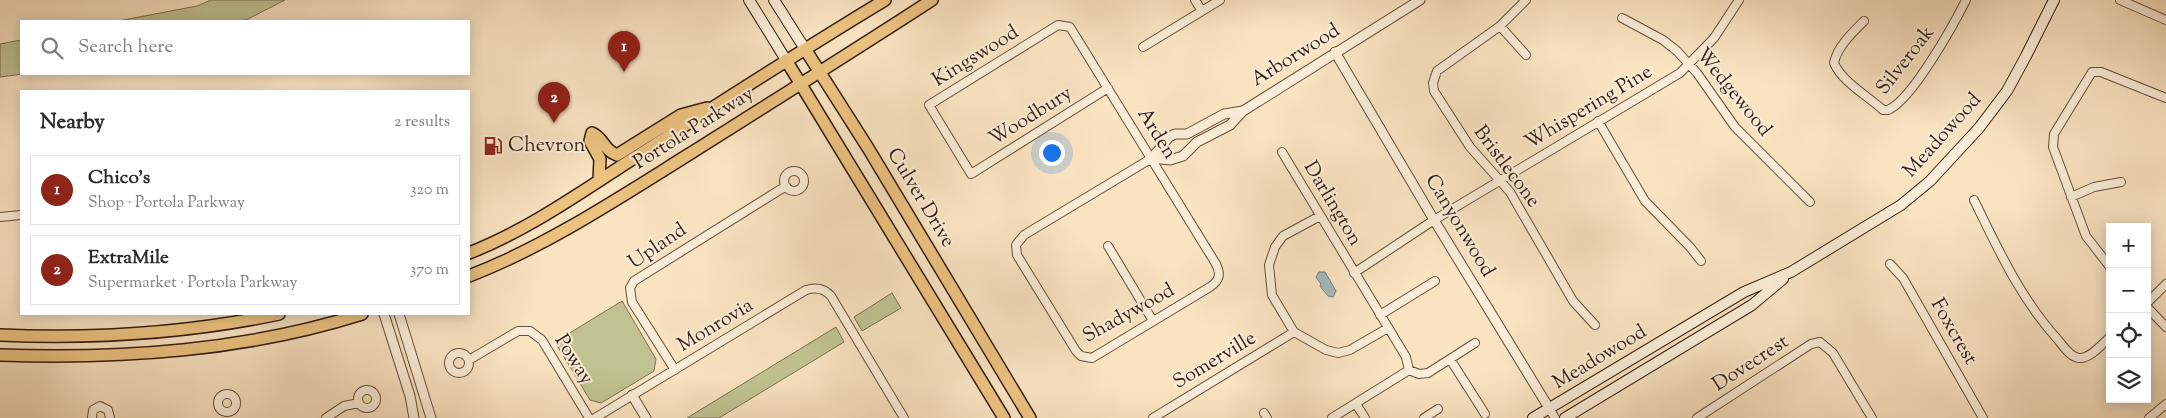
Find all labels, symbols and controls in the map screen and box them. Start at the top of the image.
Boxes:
street label: Arborwood [1246,17,1346,95]
street label: Kingswood [927,19,1025,95]
search box [20,20,470,75]
street label: Silveroak [1870,20,1942,102]
pin: 1 [608,31,640,72]
icon: search [38,34,66,62]
text: Search here [78,34,173,61]
street label: Wedgewood [1688,42,1778,144]
street label: Whispering Pine [1520,58,1658,158]
street label: Portola Parkway [628,80,760,178]
street label: Woodbury [984,80,1078,154]
pin: 2 [538,82,570,123]
street label: Meadowood [1897,87,1989,185]
street label: Arden [1129,103,1183,165]
text: Nearby [40,108,105,138]
text: 2 results [394,111,450,134]
street label: Bristlecone [1465,120,1547,214]
place label: Chevron [508,132,586,161]
fuel station icon: Chevron [482,135,504,157]
your location [1039,140,1065,166]
street label: Culver Drive [879,143,961,253]
street label: Darlington [1295,156,1369,252]
text: Chico's [88,165,150,192]
street label: Canyonwood [1417,169,1501,283]
text: 1 [54,179,60,202]
text: 320 m [410,179,449,202]
text: Shop · Portola Parkway [88,192,245,215]
street label: Upland [623,217,693,277]
map controls [2106,223,2151,403]
button: + [2106,223,2151,268]
text: ExtraMile [88,245,169,272]
text: 2 [53,259,61,282]
text: 370 m [410,259,449,282]
button: − [2106,268,2151,313]
text: Supermarket · Portola Parkway [88,272,297,295]
street label: Shadywood [1078,277,1180,351]
street label: Monrovia [673,292,759,360]
street label: Foxcrest [1922,293,1984,371]
button: locate [2106,313,2151,358]
street label: Meadowood [1547,318,1653,398]
street label: Somerville [1168,325,1262,397]
street label: Dovecrest [1707,328,1795,400]
street label: Poway [546,329,600,391]
button: layers [2106,358,2151,403]

